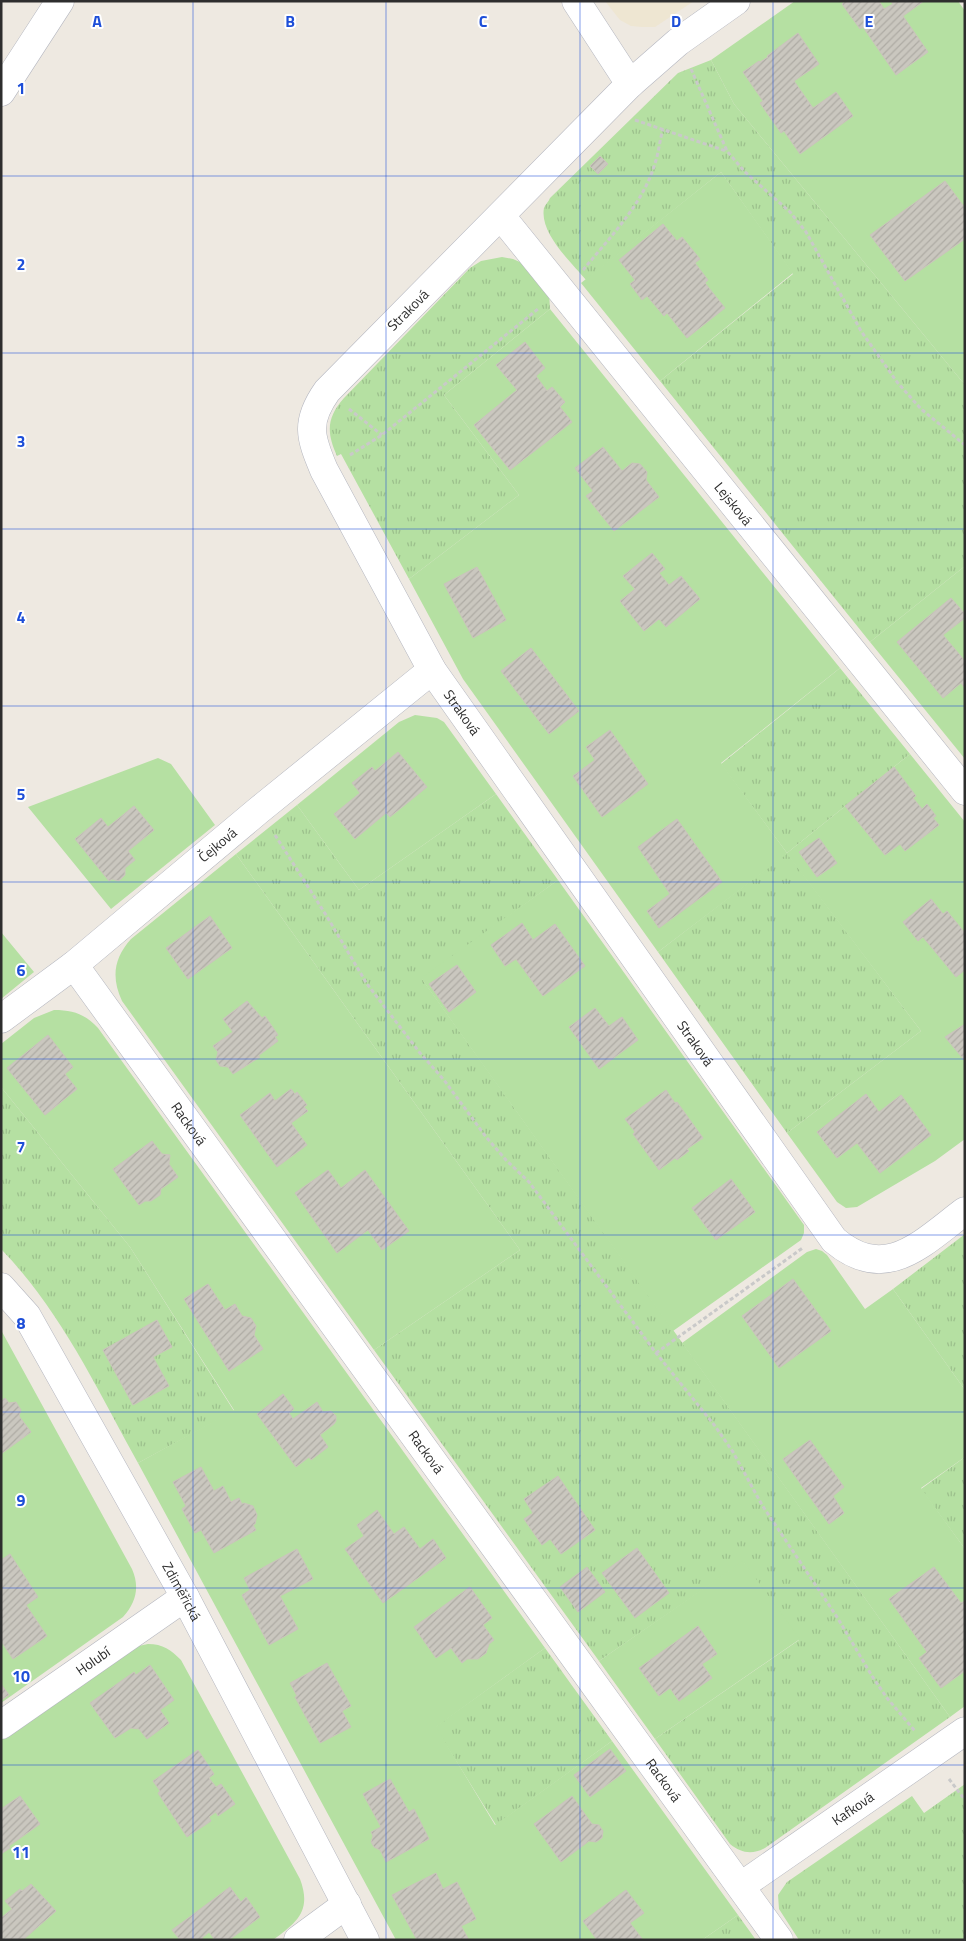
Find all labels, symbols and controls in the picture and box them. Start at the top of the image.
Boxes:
text: A [92,9,102,33]
text: B [285,9,295,33]
text: C [479,9,488,33]
text: D [671,9,681,33]
text: E [865,9,874,33]
text: 1 [17,76,25,100]
text: 2 [17,252,25,276]
street label: Straková [382,284,433,335]
text: 3 [17,429,25,453]
street label: Lejsková [710,477,758,530]
text: 4 [17,605,26,629]
street label: Straková [439,685,486,739]
text: 5 [17,782,26,806]
street label: Čejková [193,822,241,867]
text: 6 [17,958,26,982]
street label: Straková [672,1016,719,1070]
street label: Racková [166,1097,212,1150]
text: 7 [17,1135,25,1159]
text: 8 [17,1311,26,1335]
street label: Racková [404,1426,449,1478]
text: 9 [17,1488,26,1512]
street label: Zdiměřická [157,1558,207,1625]
street label: Holubí [71,1641,115,1680]
text: 10 [12,1664,30,1688]
street label: Racková [641,1754,687,1806]
street label: Kafková [827,1786,878,1830]
text: 11 [12,1840,30,1864]

